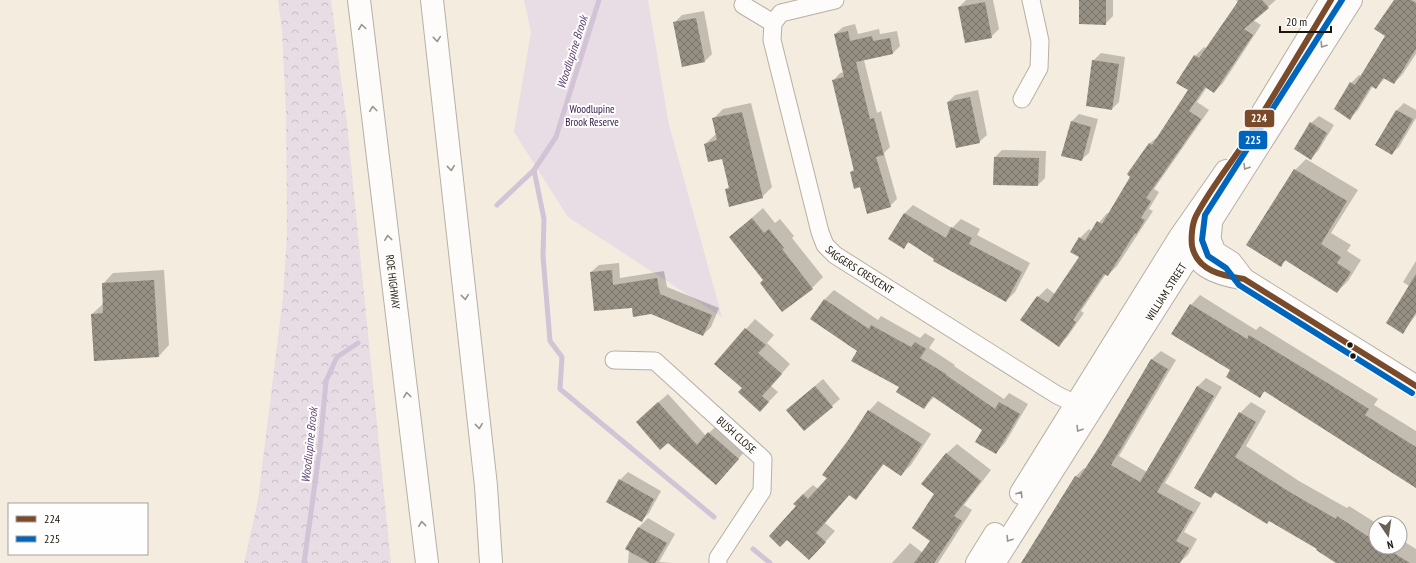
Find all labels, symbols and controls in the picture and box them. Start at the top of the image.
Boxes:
scale bar [1280,8,1331,34]
water label: Woodlupine Brook [553,12,591,90]
text: 20 m [1286,14,1307,29]
one-way arrow [358,24,367,30]
one-way arrow [432,36,441,42]
one-way arrow [1321,41,1328,48]
park label: Woodlupine Brook Reserve [565,102,619,129]
one-way arrow [369,106,378,112]
line badge: 224 [1244,109,1275,128]
text: 224 [1251,111,1268,125]
line badge: 225 [1238,130,1268,150]
text: 225 [1245,133,1261,147]
one-way arrow [1244,163,1251,170]
one-way arrow [446,165,455,171]
one-way arrow [384,235,393,241]
street label: SAGGERS CRESCENT [823,243,896,297]
street label: ROE HIGHWAY [383,254,403,310]
street label: WILLIAM STREET [1142,260,1189,323]
one-way arrow [460,294,469,300]
unlabelled marker [1345,340,1355,350]
unlabelled marker [1348,351,1358,361]
one-way arrow [403,392,412,398]
water label: Woodlupine Brook [298,405,321,483]
street label: BUSH CLOSE [714,413,759,457]
one-way arrow [474,423,483,429]
one-way arrow [1076,425,1084,432]
one-way arrow [1015,491,1023,498]
legend [8,503,148,555]
text: 224 [44,511,61,526]
north arrow [1368,515,1408,555]
one-way arrow [418,521,427,527]
text: 225 [44,531,60,546]
one-way arrow [1007,535,1014,542]
text: N [1386,537,1395,552]

